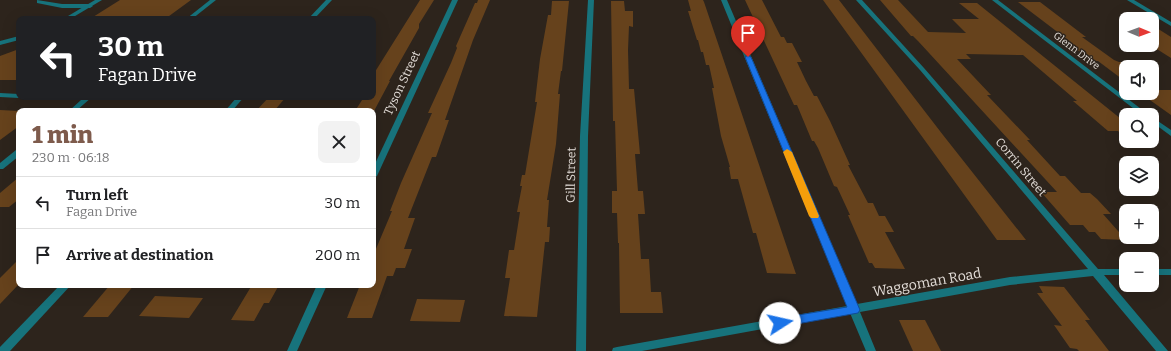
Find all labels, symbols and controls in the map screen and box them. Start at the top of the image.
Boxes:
north arrow [1119,12,1159,52]
map controls [1119,12,1159,292]
pin [731,16,765,57]
icon: arrive [737,22,759,44]
street label: Glenn Drive [1051,29,1102,72]
text: 30 m [98,30,164,63]
icon: left [32,32,84,84]
street label: Tyson Street [381,48,423,117]
button: sound [1119,60,1159,100]
text: Fagan Drive [98,64,196,86]
button: search [1119,108,1159,148]
text: 1 min [32,121,93,149]
button: close [318,121,360,163]
street label: Corrin Street [992,135,1050,200]
street label: Gill Street [564,146,578,203]
text: 230 m · 06:18 [32,150,110,165]
button: layers [1119,156,1159,196]
text: Turn left [66,186,128,204]
icon: left [32,192,54,214]
text: 30 m [325,194,360,212]
text: Fagan Drive [66,204,137,219]
button: + [1119,204,1159,244]
icon: arrive [32,244,54,266]
text: Arrive at destination [66,246,213,264]
text: 200 m [315,246,360,264]
button: − [1119,252,1159,292]
street label: Waggoman Road [871,265,983,300]
position arrow [759,302,801,344]

